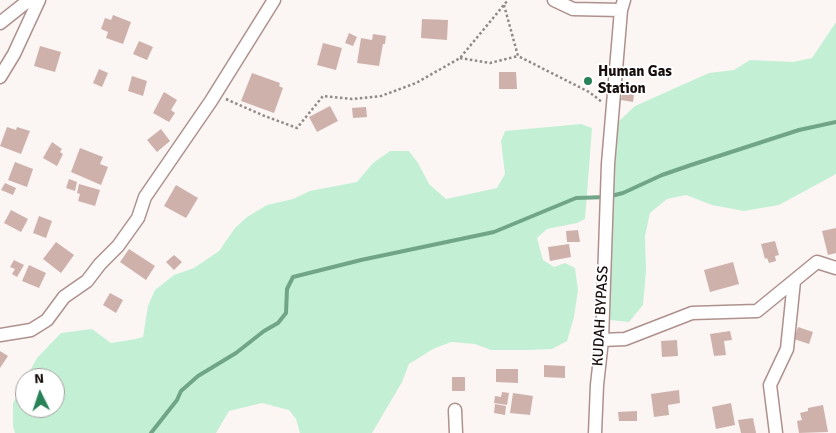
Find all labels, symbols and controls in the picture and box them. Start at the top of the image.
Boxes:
place label: Human Gas Station [598,63,672,98]
marker: Human Gas Station [582,75,594,87]
street label: KUDAH BYPASS [589,265,613,367]
north arrow [15,368,65,418]
text: N [34,370,44,387]

